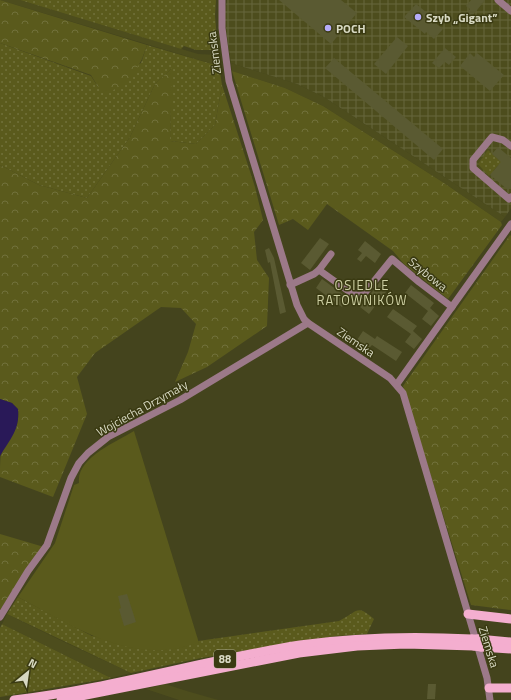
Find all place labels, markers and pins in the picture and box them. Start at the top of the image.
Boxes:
place label: Szyb „Gigant” [426,8,497,27]
marker: Szyb „Gigant” [413,12,423,22]
place label: POCH [336,19,366,38]
marker: POCH [323,23,333,33]

